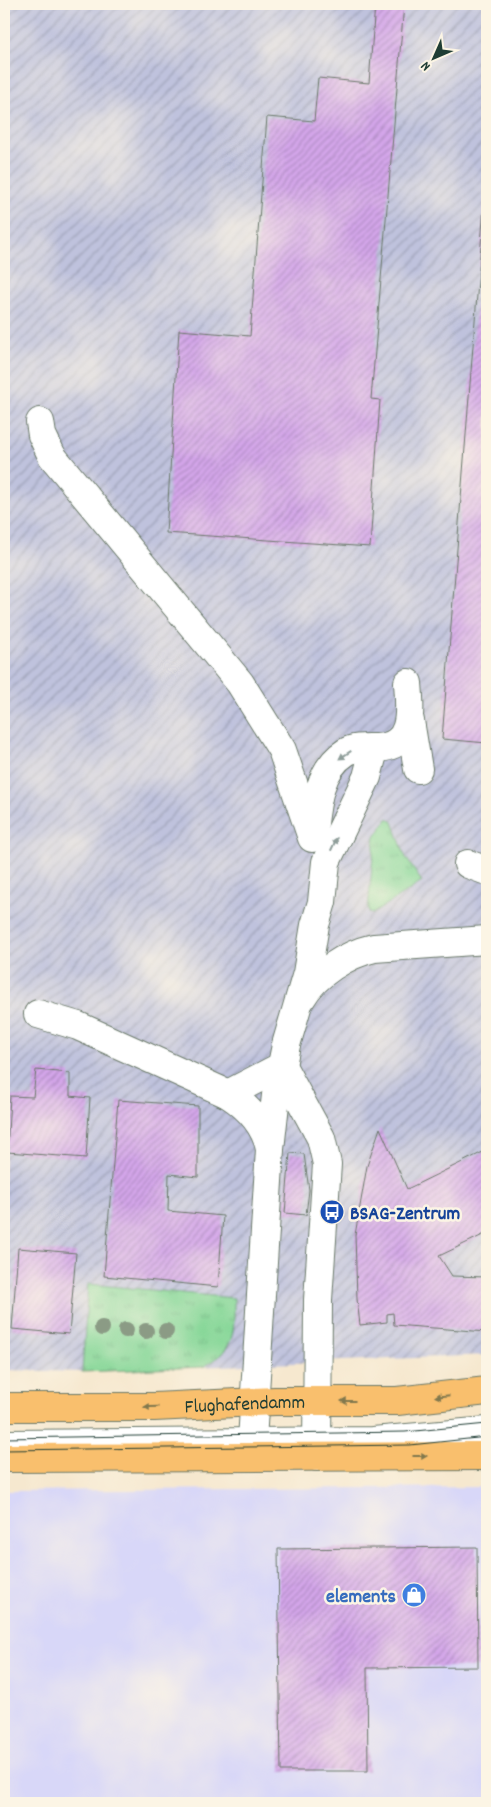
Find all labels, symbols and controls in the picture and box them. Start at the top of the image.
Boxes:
north arrow [408,32,458,82]
text: N [417,56,436,75]
one-way arrow [338,750,351,759]
one-way arrow [330,837,338,851]
bus stop icon: BSAG-Zentrum [319,1199,345,1225]
place label: BSAG-Zentrum [350,1201,460,1229]
street label: Flughafendamm [184,1390,305,1422]
one-way arrow [434,1392,450,1400]
one-way arrow [340,1397,356,1405]
one-way arrow [143,1403,159,1411]
one-way arrow [412,1452,428,1460]
shop icon: elements [401,1582,427,1608]
place label: elements [326,1584,396,1612]

